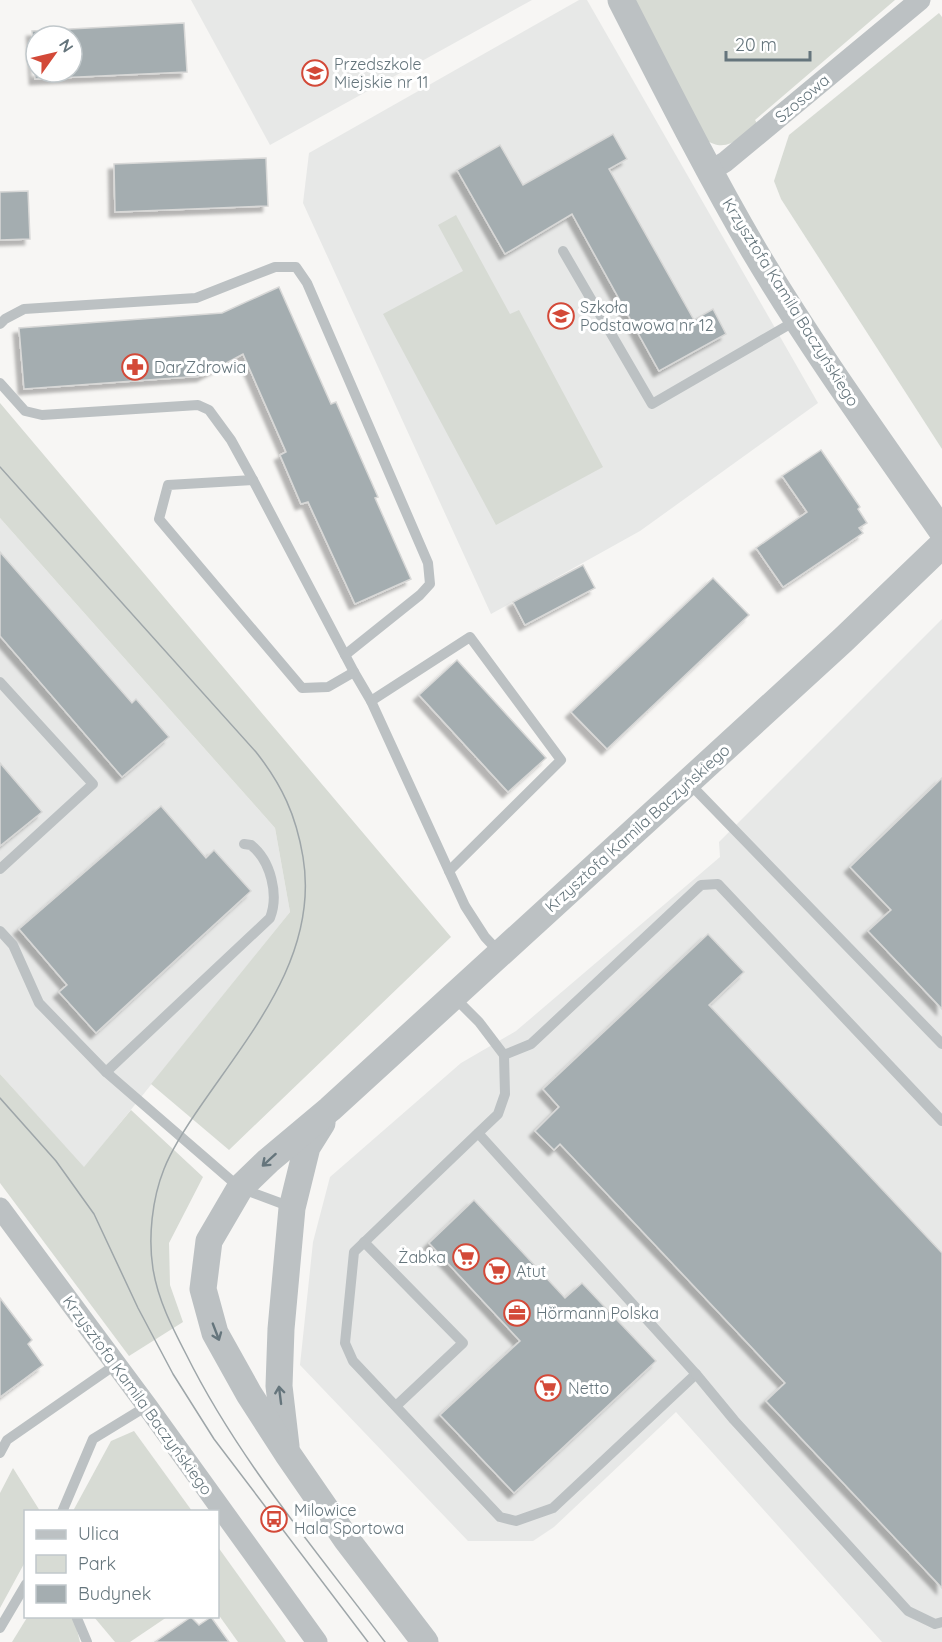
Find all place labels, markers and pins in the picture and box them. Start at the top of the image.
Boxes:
place label: Przedszkole Miejskie nr 11 [334,54,429,92]
school or university icon: Przedszkole Miejskie nr 11 [300,58,330,88]
place label: Szkoła Podstawowa nr 12 [580,297,714,335]
school or university icon: Szkoła Podstawowa nr 12 [546,301,576,331]
pharmacy icon: Dar Zdrowia [120,352,150,382]
place label: Dar Zdrowia [154,357,246,377]
supermarket icon: Żabka [451,1242,481,1272]
place label: Żabka [398,1247,446,1267]
supermarket icon: Atut [482,1256,512,1286]
place label: Atut [516,1261,546,1281]
office icon: Hörmann Polska [502,1298,532,1328]
place label: Hörmann Polska [536,1303,659,1323]
supermarket icon: Netto [533,1373,563,1403]
place label: Netto [568,1378,609,1398]
place label: Milowice Hala Sportowa [294,1500,404,1538]
bus stop icon: Milowice Hala Sportowa [259,1504,289,1534]

